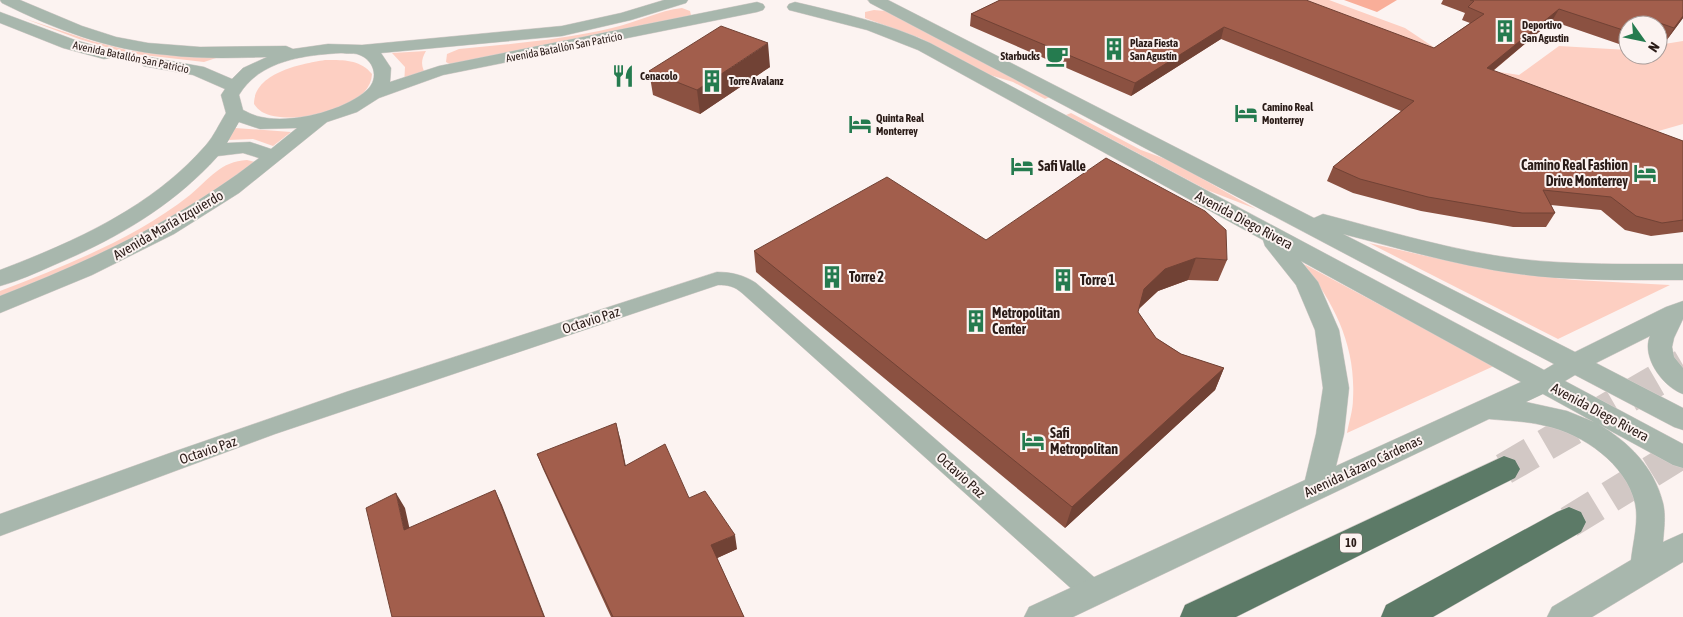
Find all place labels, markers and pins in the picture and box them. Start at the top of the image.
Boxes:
building icon: Deportivo San Agustin [1492,18,1518,44]
place label: Deportivo San Agustin [1522,19,1569,44]
building icon: Plaza Fiesta San Agustín [1101,36,1127,62]
place label: Plaza Fiesta San Agustín [1130,37,1178,62]
cafe icon: Starbucks [1044,43,1070,69]
place label: Starbucks [1001,50,1040,62]
restaurant icon: Cenacolo [610,63,636,89]
building icon: Torre Avalanz [699,68,725,94]
place label: Cenacolo [640,70,678,82]
place label: Torre Avalanz [729,75,784,87]
hotel icon: Camino Real Monterrey [1233,100,1259,126]
place label: Camino Real Monterrey [1262,101,1314,126]
hotel icon: Quinta Real Monterrey [847,111,873,137]
place label: Quinta Real Monterrey [876,112,925,137]
hotel icon: Safi Valle [1009,153,1035,179]
place label: Camino Real Fashion Drive Monterrey [1521,157,1628,189]
place label: Safi Valle [1038,158,1086,174]
hotel icon: Camino Real Fashion Drive Monterrey [1632,160,1658,186]
building icon: Torre 2 [819,264,845,290]
building icon: Torre 1 [1050,267,1076,293]
place label: Torre 2 [849,269,884,285]
place label: Torre 1 [1080,272,1115,288]
place label: Metropolitan Center [992,305,1060,337]
building icon: Metropolitan Center [963,308,989,334]
place label: Safi Metropolitan [1050,425,1118,457]
hotel icon: Safi Metropolitan [1020,428,1046,454]

